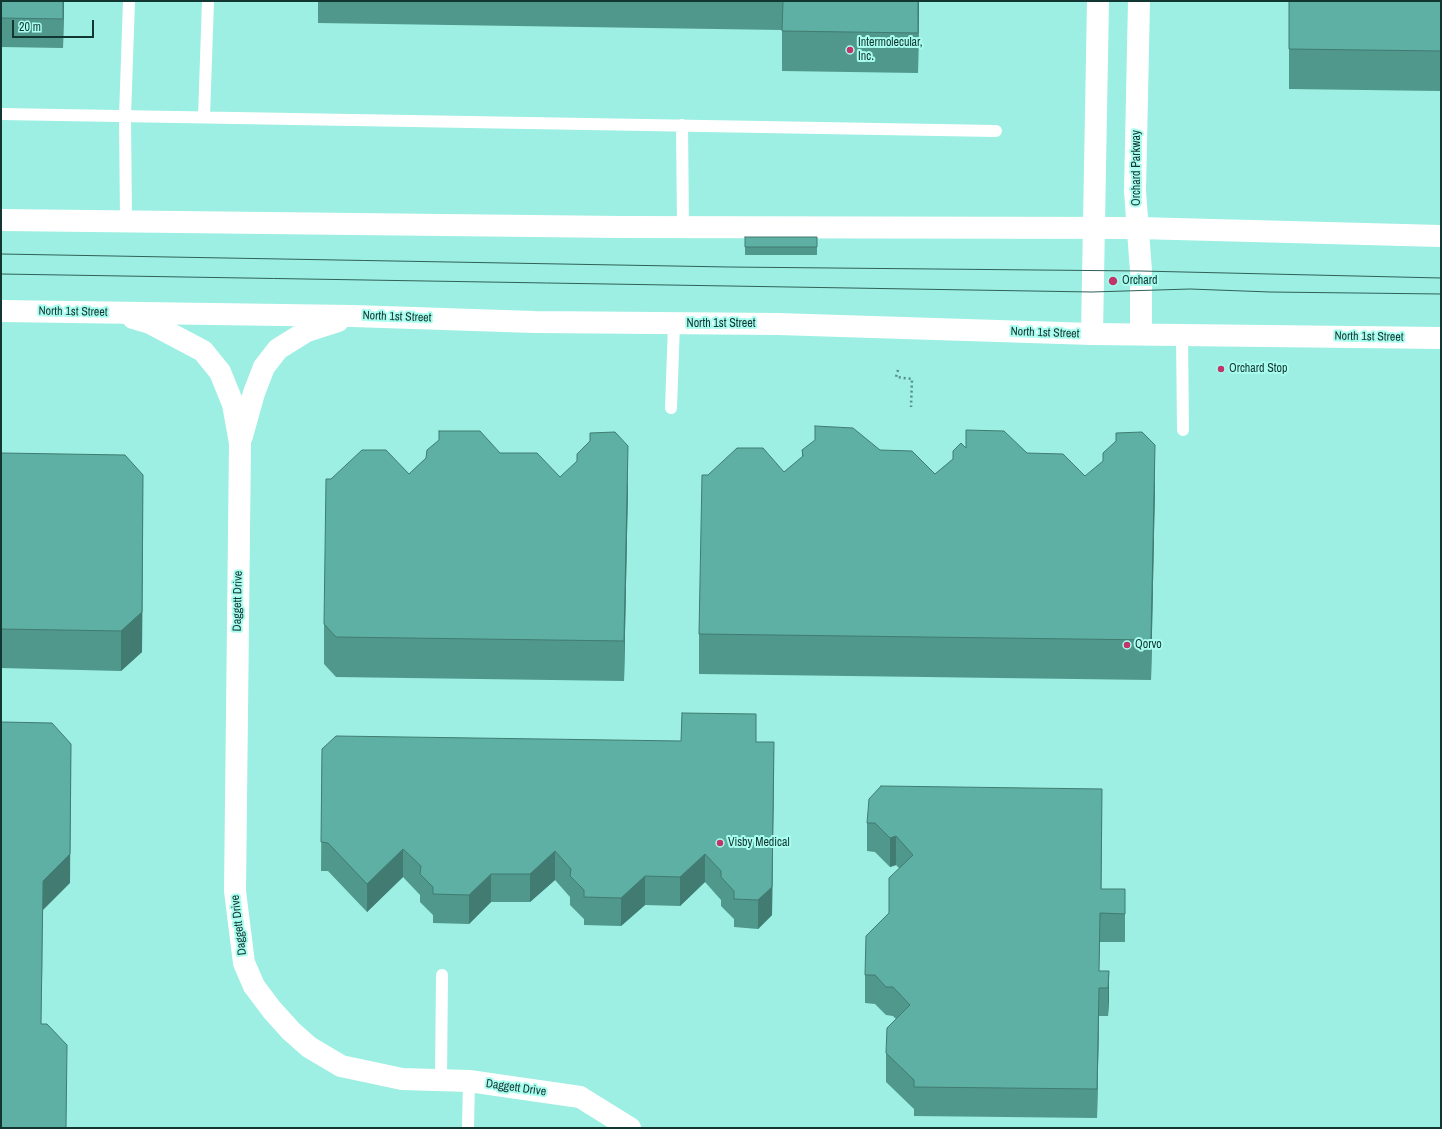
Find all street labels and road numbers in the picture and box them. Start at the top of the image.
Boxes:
street label: Orchard Parkway [1130,130,1144,206]
street label: North 1st Street [38,304,108,320]
street label: North 1st Street [362,309,432,325]
street label: North 1st Street [687,317,755,331]
street label: North 1st Street [1010,325,1080,341]
street label: North 1st Street [1334,329,1404,345]
street label: Daggett Drive [230,571,246,631]
street label: Daggett Drive [228,894,250,956]
street label: Daggett Drive [485,1077,547,1099]

